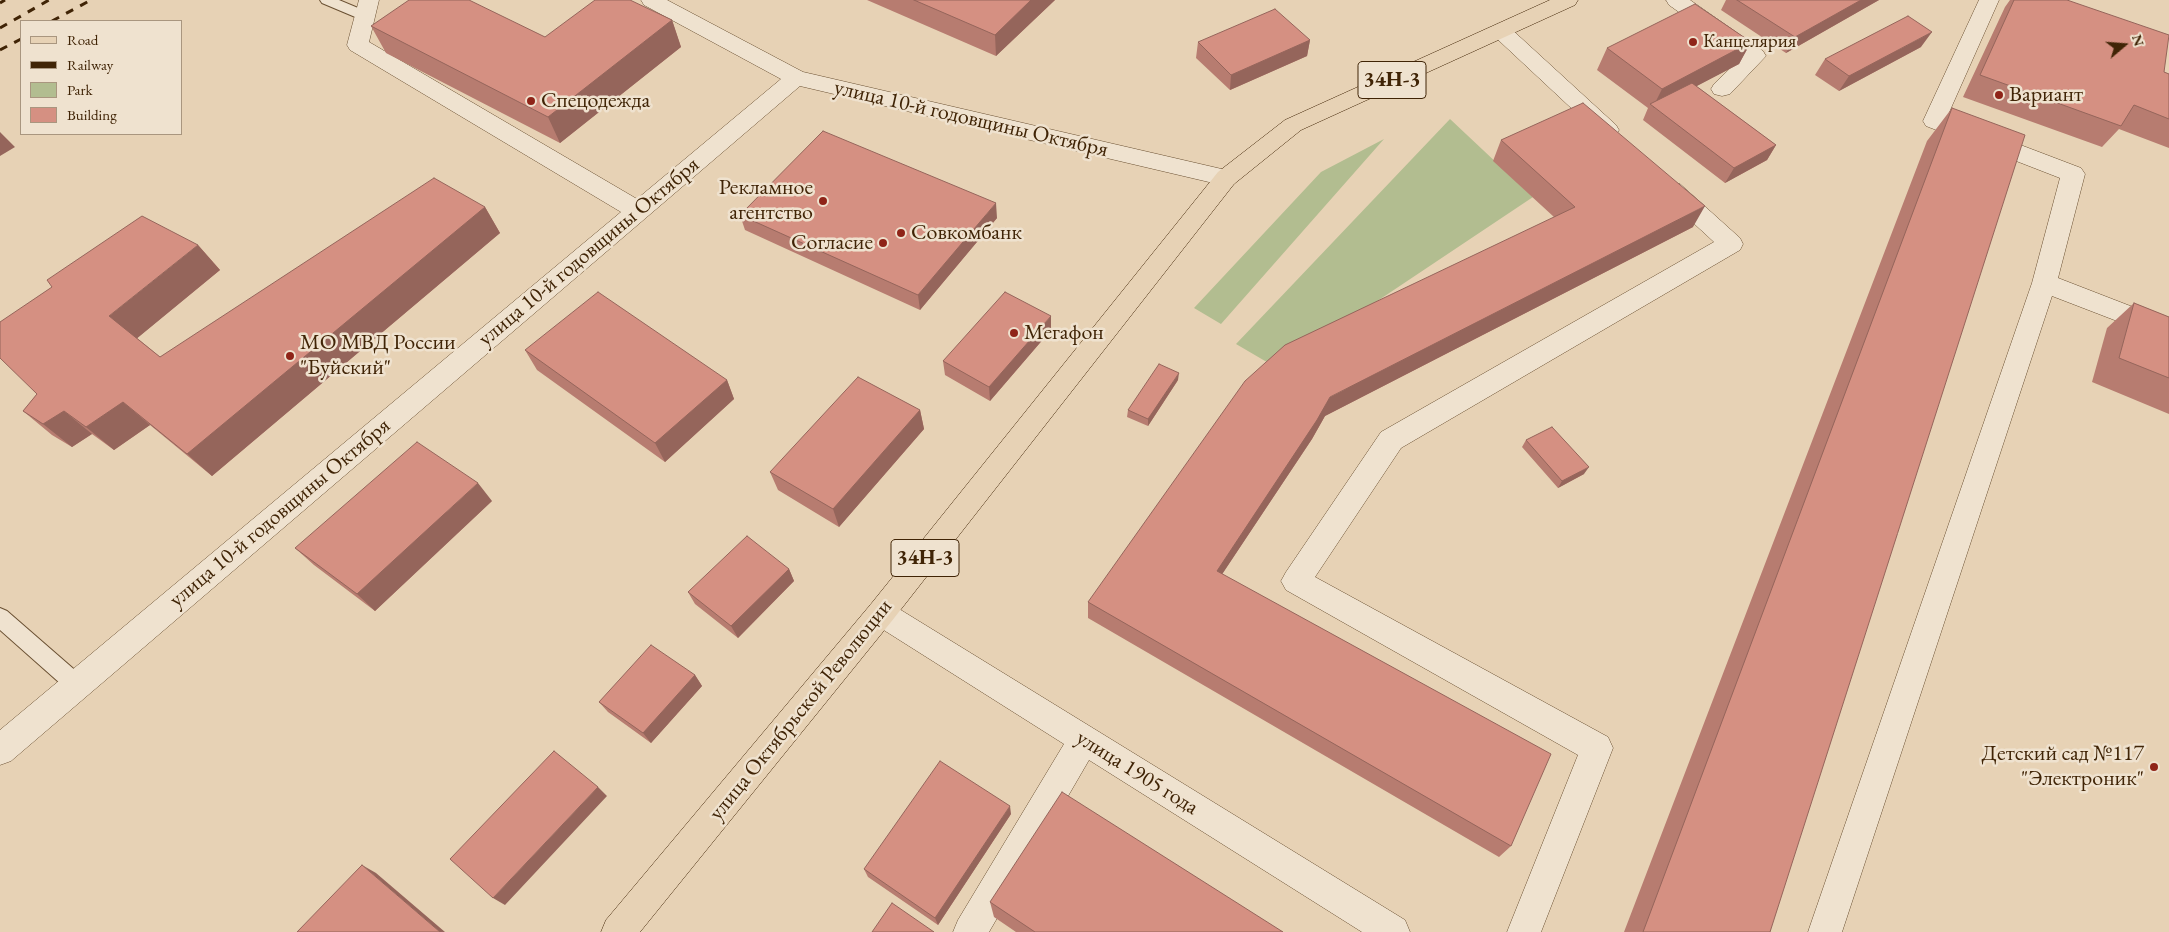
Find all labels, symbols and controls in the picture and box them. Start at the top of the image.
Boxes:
legend [20,20,182,135]
north arrow [2099,20,2149,70]
text: Road [67,30,98,49]
place label: Канцелярия [1703,31,1796,53]
text: N [2128,32,2149,49]
marker: Канцелярия [1687,36,1699,48]
text: Railway [67,55,113,74]
road number: 34Н-3 [1358,62,1426,98]
street label: улица 10-й годовщины Октября [831,75,1111,163]
text: Park [67,80,93,99]
place label: Вариант [2009,82,2083,108]
place label: Спецодежда [541,88,650,114]
marker: Вариант [1993,89,2005,101]
marker: Спецодежда [525,95,537,107]
text: Building [67,105,117,124]
street label: улица 10-й годовщины Октября [473,152,705,352]
place label: Рекламное агентство [719,175,813,226]
marker: Рекламное агентство [817,195,829,207]
place label: Совкомбанк [911,220,1022,246]
marker: Совкомбанк [895,227,907,239]
place label: Согласие [791,230,873,256]
marker: Согласие [877,237,889,249]
place label: Мегафон [1024,320,1104,346]
marker: Мегафон [1008,327,1020,339]
place label: МО МВД России "Буйский" [300,330,456,382]
marker: МО МВД России "Буйский" [284,350,296,362]
street label: улица 10-й годовщины Октября [164,413,396,613]
road number: 34Н-3 [891,540,959,576]
street label: улица Октябрьской Революции [704,594,898,826]
street label: улица 1905 года [1071,725,1203,821]
place label: Детский сад №117 "Электроник" [1982,741,2144,792]
marker: Детский сад №117 "Электроник" [2148,761,2160,773]

